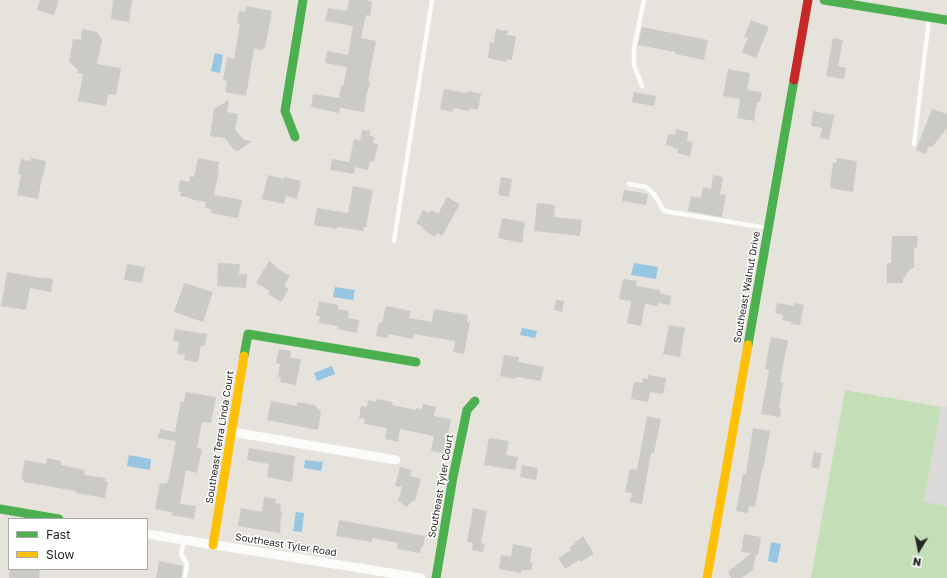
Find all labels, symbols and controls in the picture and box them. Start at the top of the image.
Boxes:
street label: Southeast Walnut Drive [731,230,763,344]
street label: Southeast Terra Linda Court [204,370,236,504]
street label: Southeast Tyler Court [426,433,456,539]
legend [8,518,148,570]
text: Fast [46,527,71,542]
north arrow [899,530,939,570]
street label: Southeast Tyler Road [234,531,338,559]
text: Slow [46,547,74,562]
text: N [912,555,922,569]

